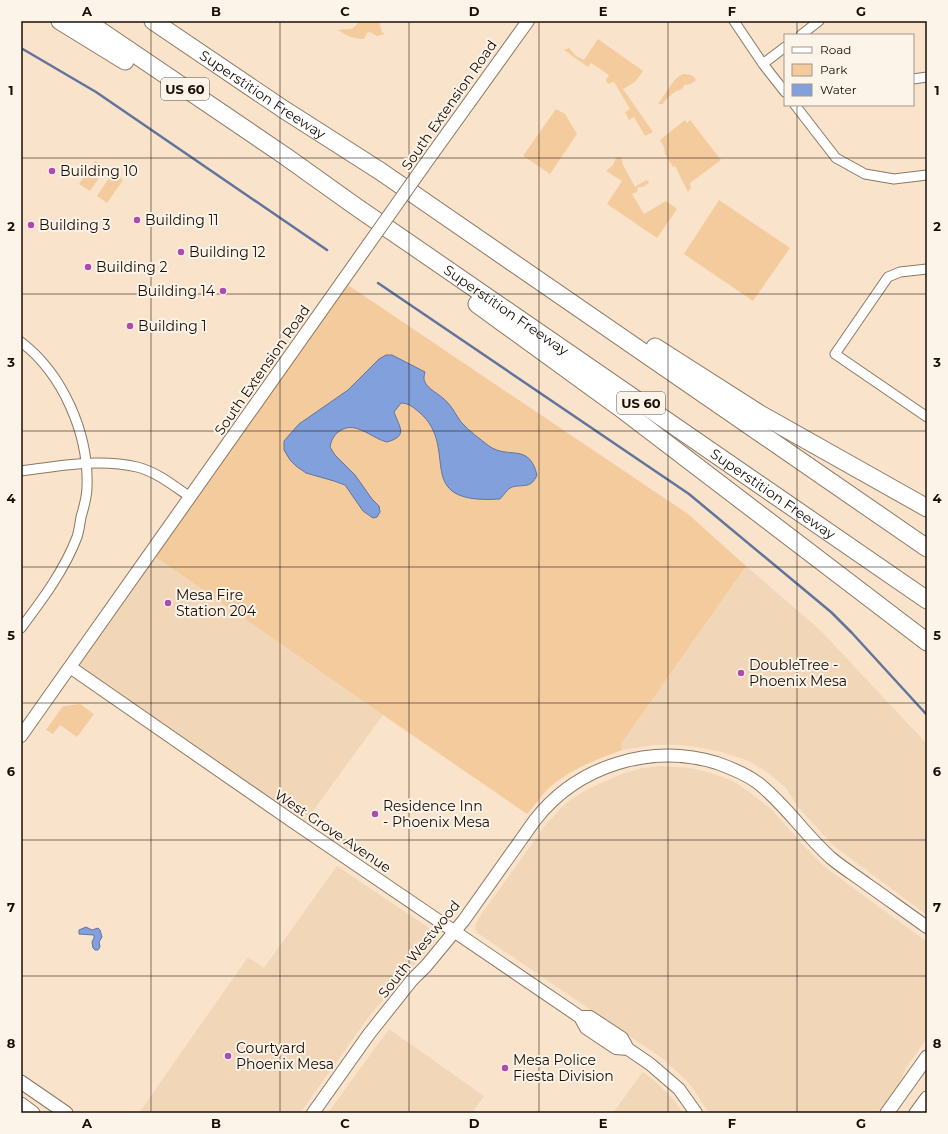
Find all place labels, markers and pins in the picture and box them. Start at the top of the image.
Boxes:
place label: Building 10 [60,162,138,180]
marker: Building 10 [47,166,57,176]
place label: Building 11 [145,211,219,229]
marker: Building 11 [132,215,142,225]
place label: Building 3 [39,216,110,234]
marker: Building 3 [26,220,36,230]
place label: Building 12 [189,243,266,261]
marker: Building 12 [176,247,186,257]
place label: Building 2 [96,258,167,276]
marker: Building 2 [83,262,93,272]
place label: Building 14 [137,282,216,300]
marker: Building 14 [218,286,228,296]
place label: Building 1 [138,317,207,335]
marker: Building 1 [125,321,135,331]
place label: Mesa Fire Station 204 [176,586,257,620]
marker: Mesa Fire Station 204 [163,598,173,608]
place label: DoubleTree - Phoenix Mesa [749,656,847,690]
marker: DoubleTree - Phoenix Mesa [736,668,746,678]
place label: Residence Inn - Phoenix Mesa [383,797,490,831]
marker: Residence Inn - Phoenix Mesa [370,809,380,819]
place label: Courtyard Phoenix Mesa [236,1039,334,1073]
marker: Courtyard Phoenix Mesa [223,1051,233,1061]
place label: Mesa Police Fiesta Division [513,1051,614,1085]
marker: Mesa Police Fiesta Division [500,1063,510,1073]

